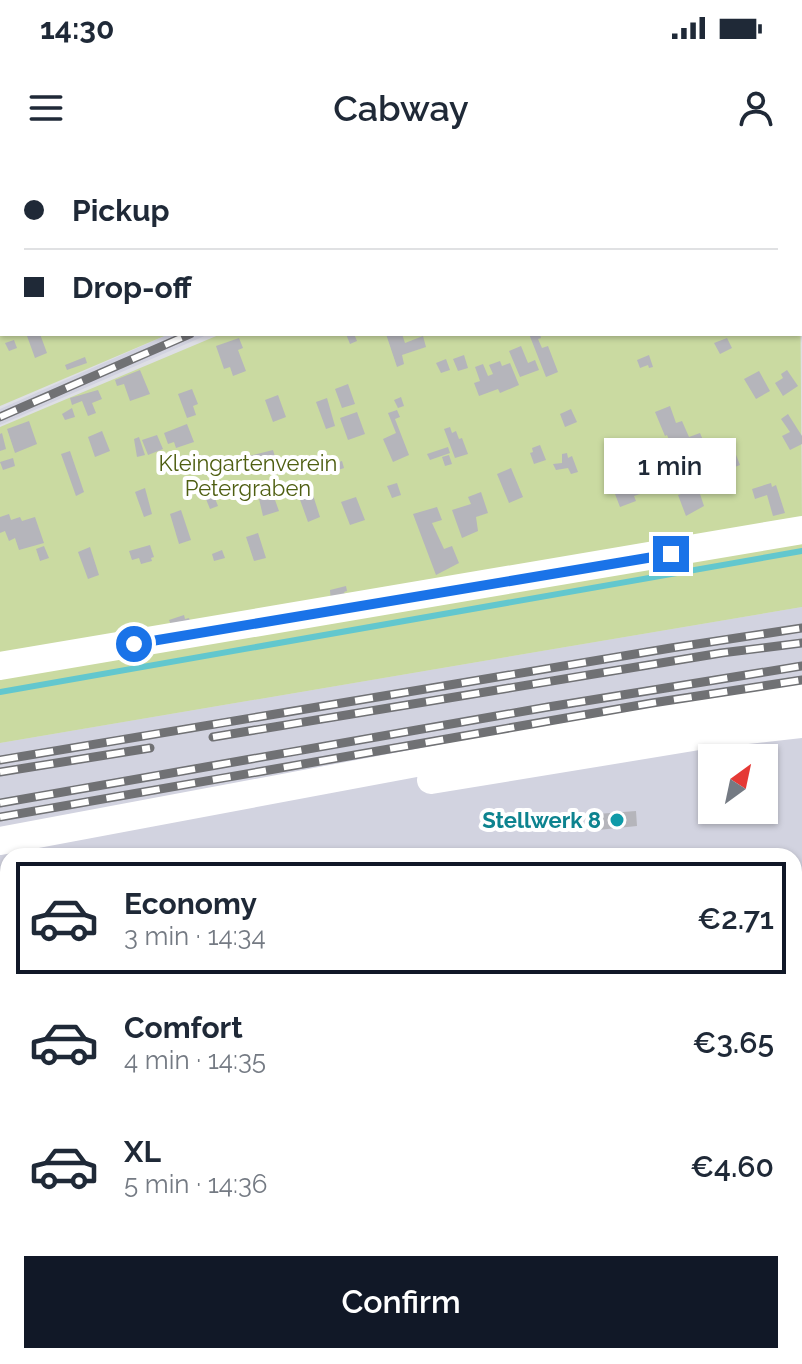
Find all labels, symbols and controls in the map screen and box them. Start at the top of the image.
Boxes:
text: 14:30 [40,11,115,46]
icon: menu [24,86,68,130]
icon: person [734,86,778,130]
text: Cabway [333,87,469,129]
text: Pickup [72,193,170,228]
text: Drop-off [72,270,192,305]
callout: 1 min [605,438,737,494]
park label: Kleingartenverein Petergraben [159,450,337,501]
text: 1 min [638,451,702,481]
route end [653,536,689,572]
route start [116,626,152,662]
north arrow [698,744,778,824]
map controls [698,744,778,824]
place label: Stellwerk 8 [482,807,601,833]
marker: Stellwerk 8 [608,811,626,829]
icon: car [28,882,100,954]
text: Economy [124,886,257,921]
text: €2.71 [697,901,774,936]
text: 3 min · 14:34 [124,921,266,951]
icon: car [28,1006,100,1078]
text: Comfort [124,1010,243,1045]
text: €3.65 [692,1025,774,1060]
text: 4 min · 14:35 [124,1045,266,1075]
icon: car [28,1130,100,1202]
text: XL [124,1134,161,1169]
text: €4.60 [690,1149,774,1184]
text: 5 min · 14:36 [124,1169,267,1199]
button: Confirm [24,1256,778,1348]

